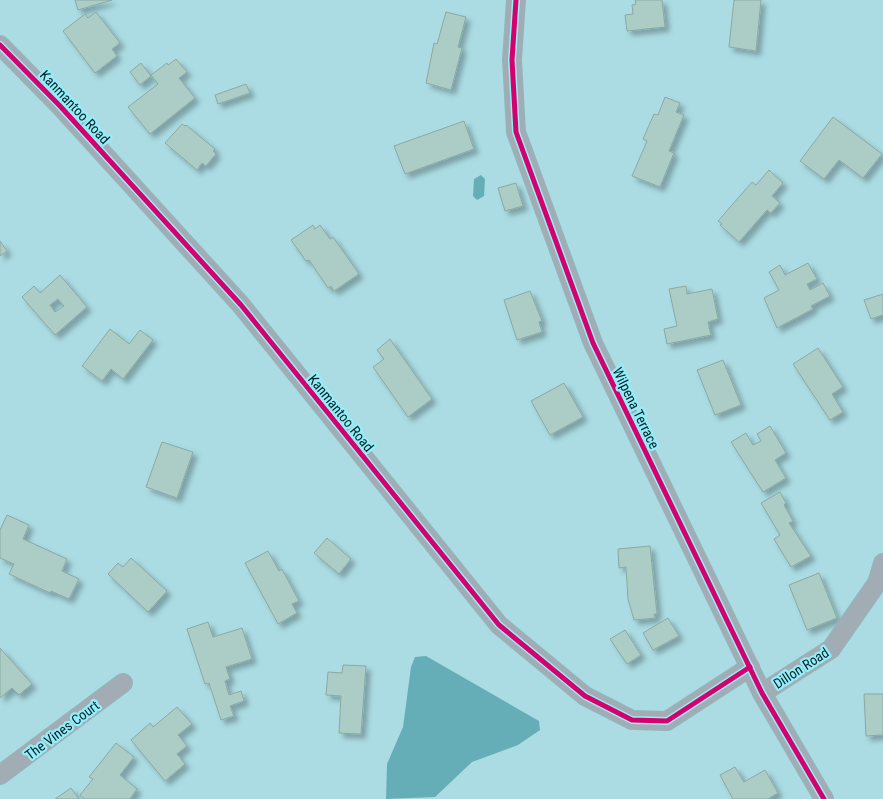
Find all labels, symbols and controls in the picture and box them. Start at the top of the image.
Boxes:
street label: Kanmantoo Road [37,67,113,147]
street label: Wilpena Terrace [609,365,663,452]
street label: Kanmantoo Road [305,371,377,455]
street label: Dillon Road [770,644,832,692]
street label: The Vines Court [22,697,102,763]

